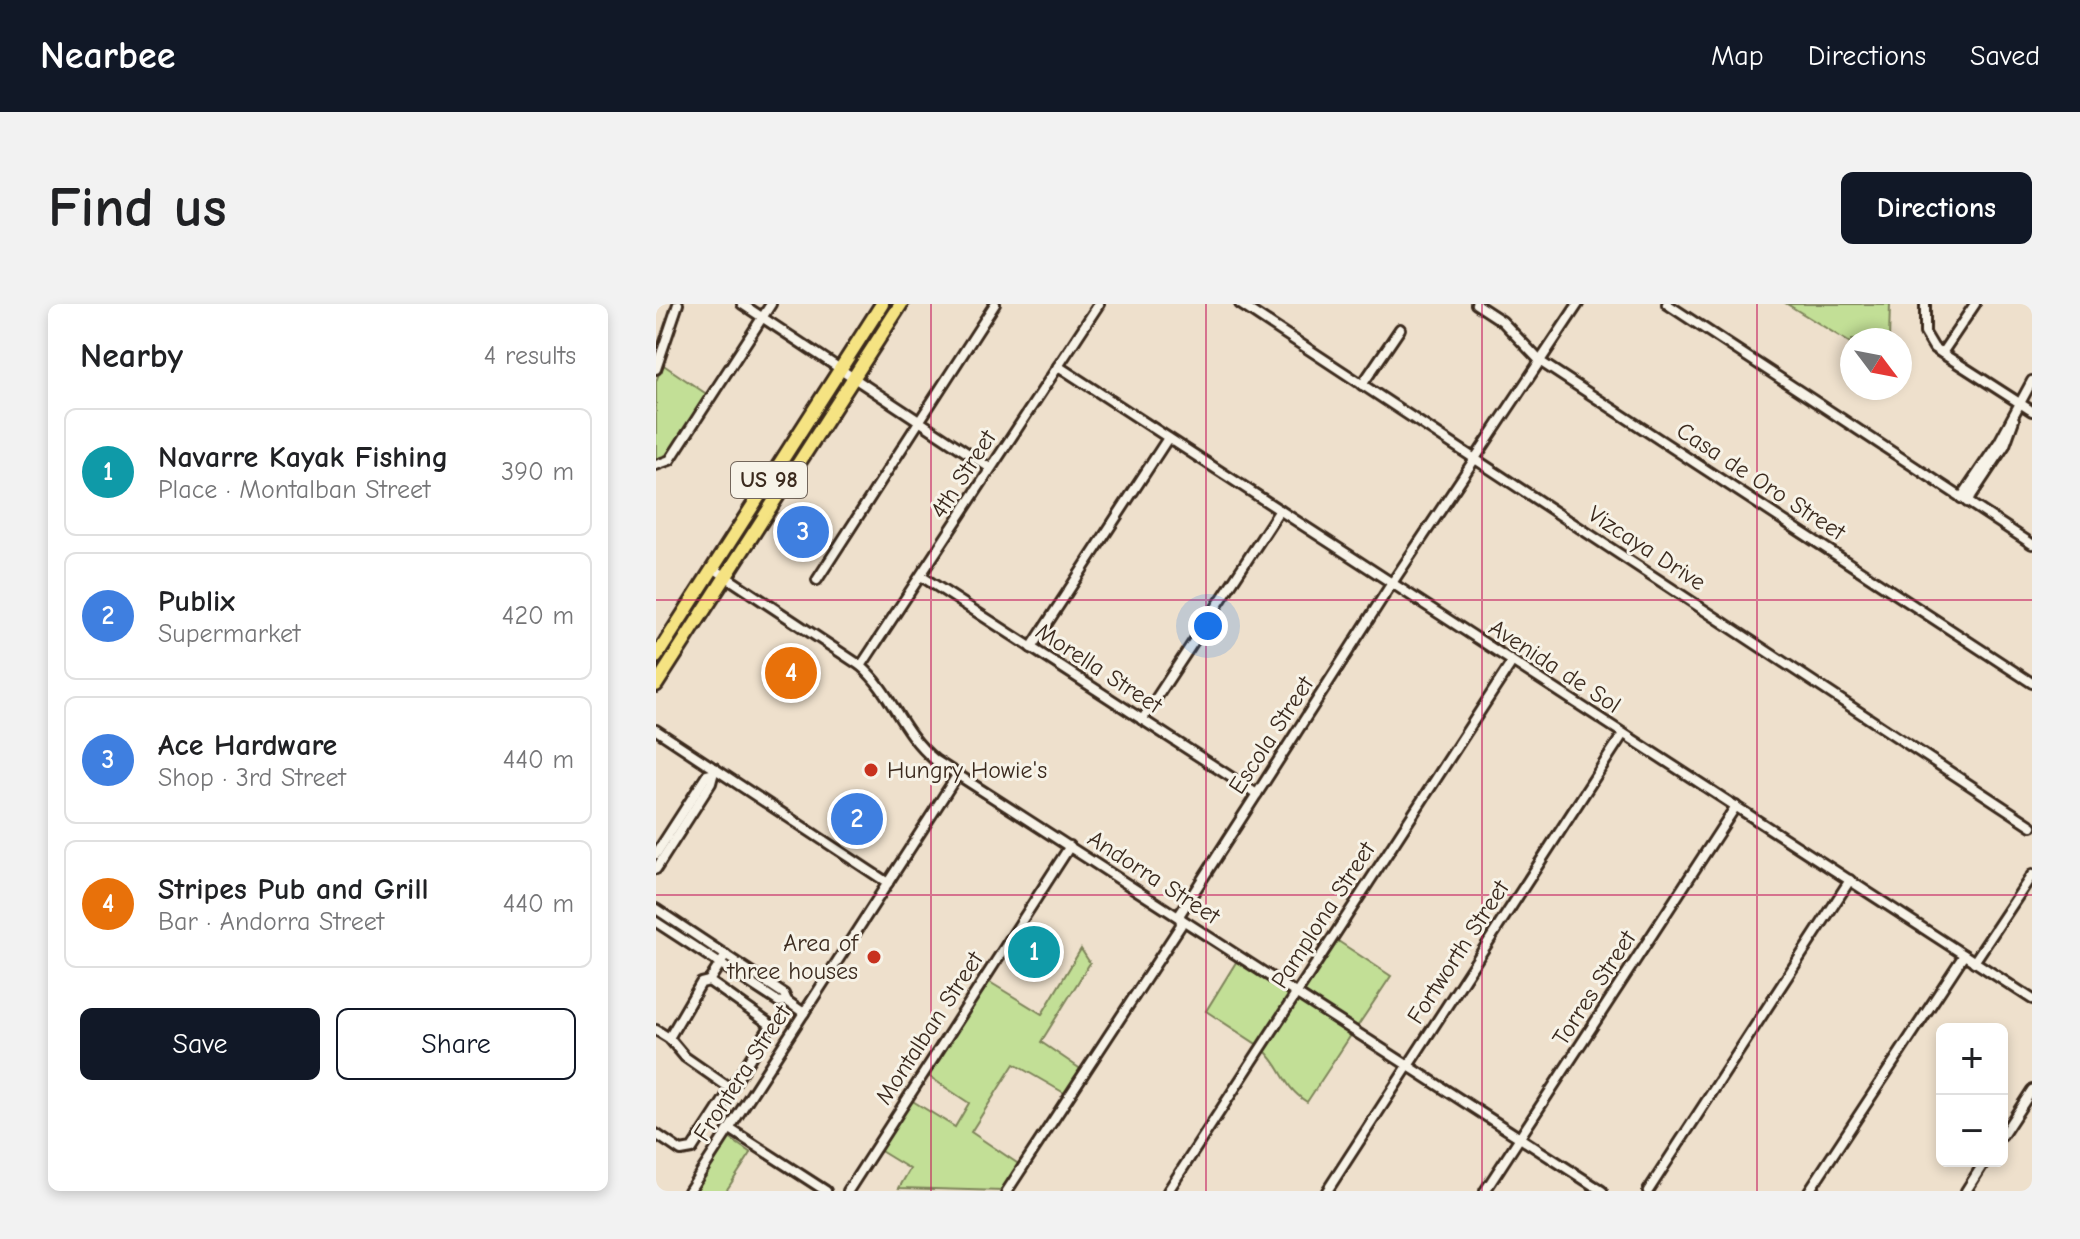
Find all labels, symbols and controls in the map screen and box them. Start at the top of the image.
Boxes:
text: Nearbee [40,34,175,78]
text: Map [1711,40,1764,72]
text: Directions [1808,40,1926,72]
text: Saved [1970,40,2040,72]
button: Directions [1841,172,2032,244]
text: Find us [48,176,227,240]
north arrow [1840,328,1912,400]
text: Nearby [80,336,183,376]
text: 4 results [484,341,576,371]
street label: Casa de Oro Street [1671,416,1852,547]
street label: 4th Street [924,424,1002,523]
text: Navarre Kayak Fishing [158,440,448,475]
text: 1 [103,457,113,487]
text: 390 m [501,457,574,487]
road number: US 98 [731,462,807,498]
text: Place · Montalban Street [158,475,430,505]
street label: Vizcaya Drive [1583,500,1711,596]
pin: 3 [777,502,829,562]
text: Publix [158,584,235,619]
text: 2 [102,601,114,631]
text: 420 m [502,601,574,631]
your location [1188,606,1228,646]
street label: Avenida de Sol [1484,613,1626,719]
street label: Morella Street [1031,617,1168,720]
text: Supermarket [158,619,301,649]
pin: 4 [765,643,817,703]
street label: Escola Street [1223,670,1320,799]
text: Ace Hardware [158,728,337,763]
text: 3 [102,745,114,775]
text: 440 m [503,745,574,775]
place label: Hungry Howie's [887,756,1047,784]
marker: Hungry Howie's [862,761,880,779]
text: Shop · 3rd Street [158,763,346,793]
pin: 2 [831,789,883,849]
street label: Andorra Street [1083,824,1226,931]
street label: Pamplona Street [1265,836,1381,994]
text: Stripes Pub and Grill [158,872,429,907]
street label: Fortworth Street [1401,874,1515,1029]
text: 4 [102,889,114,919]
text: 440 m [503,889,574,919]
text: Bar · Andorra Street [158,907,384,937]
pin: 1 [1008,922,1060,982]
street label: Torres Street [1546,924,1642,1051]
place label: Area of three houses [726,929,859,985]
street label: Montalban Street [869,945,989,1110]
marker: Area of three houses [865,948,883,966]
street label: Frontera Street [688,999,797,1146]
button: Save [80,1008,320,1080]
button: Share [336,1008,576,1080]
map controls [1936,1023,2008,1167]
button: + [1936,1023,2008,1095]
button: − [1936,1095,2008,1167]

